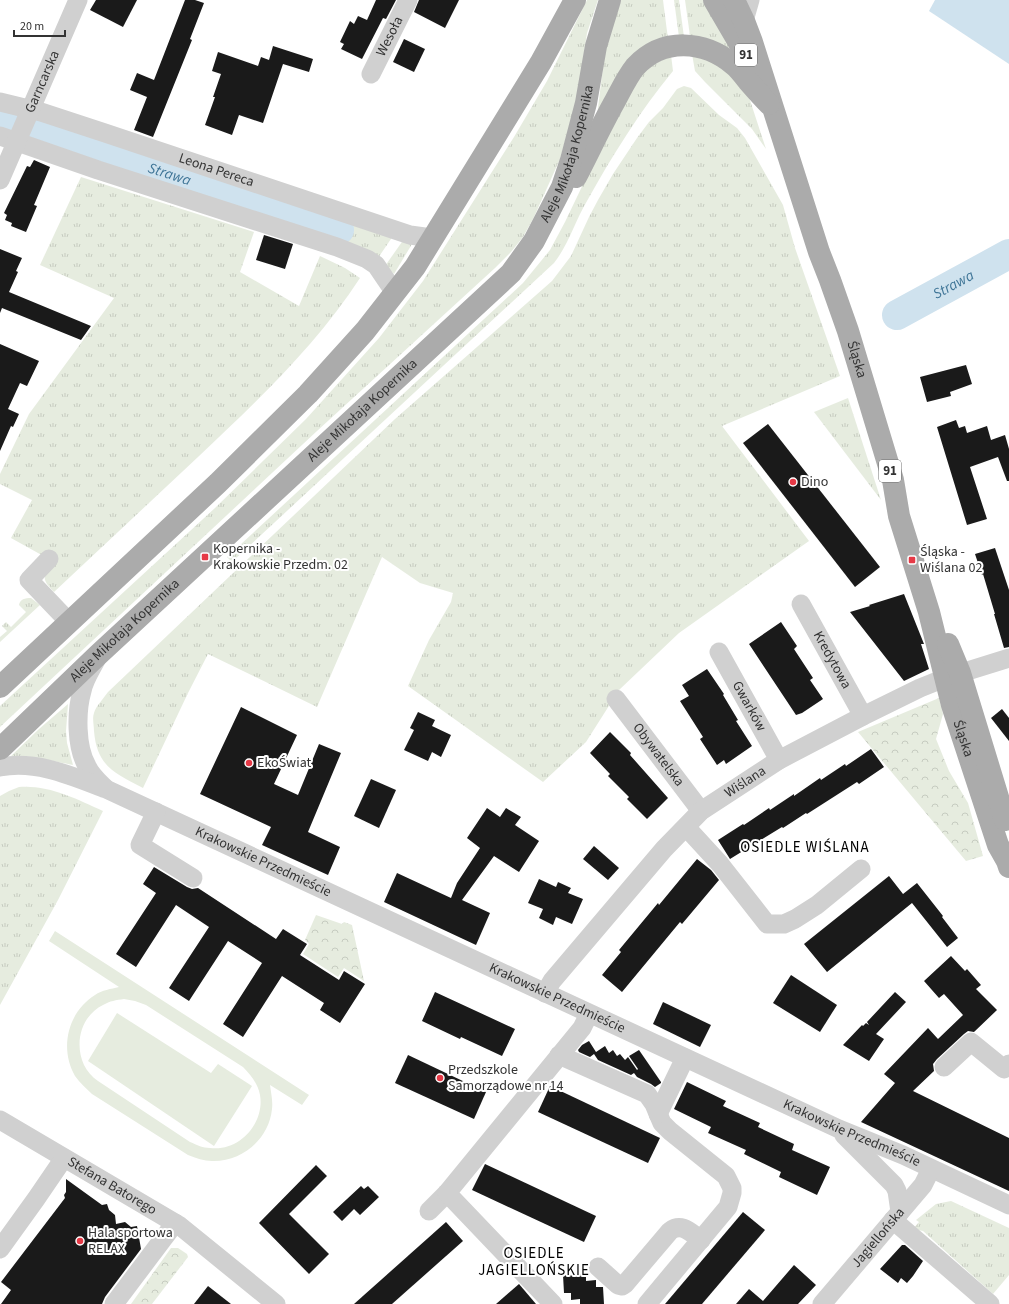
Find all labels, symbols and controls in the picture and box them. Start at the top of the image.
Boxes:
scale bar [14,12,65,38]
street label: Wesoła [371,13,408,60]
text: 20 m [20,18,44,35]
road number: 91 [735,44,757,66]
street label: Garncarska [20,48,65,116]
street label: Aleje Mikołaja Kopernika [535,84,599,226]
street label: Leona Pereca [176,148,257,192]
water label: Strawa [145,157,194,191]
water label: Strawa [929,265,978,304]
street label: Śląska [842,338,872,380]
street label: Aleje Mikołaja Kopernika [303,354,422,467]
road number: 91 [879,460,901,482]
place label: Dino [801,472,828,492]
marker: Dino [788,477,798,487]
place label: Kopernika - Krakowskie Przedm. 02 [213,539,348,575]
place label: Śląska - Wiślana 02 [920,542,982,578]
marker: Kopernika - Krakowskie Przedm. 02 [200,552,210,562]
marker: Śląska - Wiślana 02 [907,555,917,565]
street label: Aleje Mikołaja Kopernika [65,574,184,687]
street label: Kredytowa [808,628,856,692]
street label: Gwarków [727,677,771,735]
street label: Śląska [948,717,978,759]
street label: Obywatelska [628,719,689,791]
place label: EkoŚwiat [257,753,311,773]
marker: EkoŚwiat [244,758,254,768]
street label: Wiślana [721,761,770,803]
street label: Krakowskie Przedmieście [192,822,335,902]
district label: OSIEDLE WIŚLANA [740,837,870,858]
street label: Krakowskie Przedmieście [486,958,628,1038]
place label: Przedszkole Samorządowe nr 14 [448,1060,564,1096]
marker: Przedszkole Samorządowe nr 14 [435,1073,445,1083]
street label: Krakowskie Przedmieście [780,1094,924,1172]
street label: Stefana Batorego [64,1152,160,1220]
street label: Jagiellońska [847,1203,910,1272]
place label: Hala sportowa RELAX [88,1223,173,1259]
marker: Hala sportowa RELAX [75,1236,85,1246]
district label: OSIEDLE JAGIELLOŃSKIE [478,1243,590,1281]

